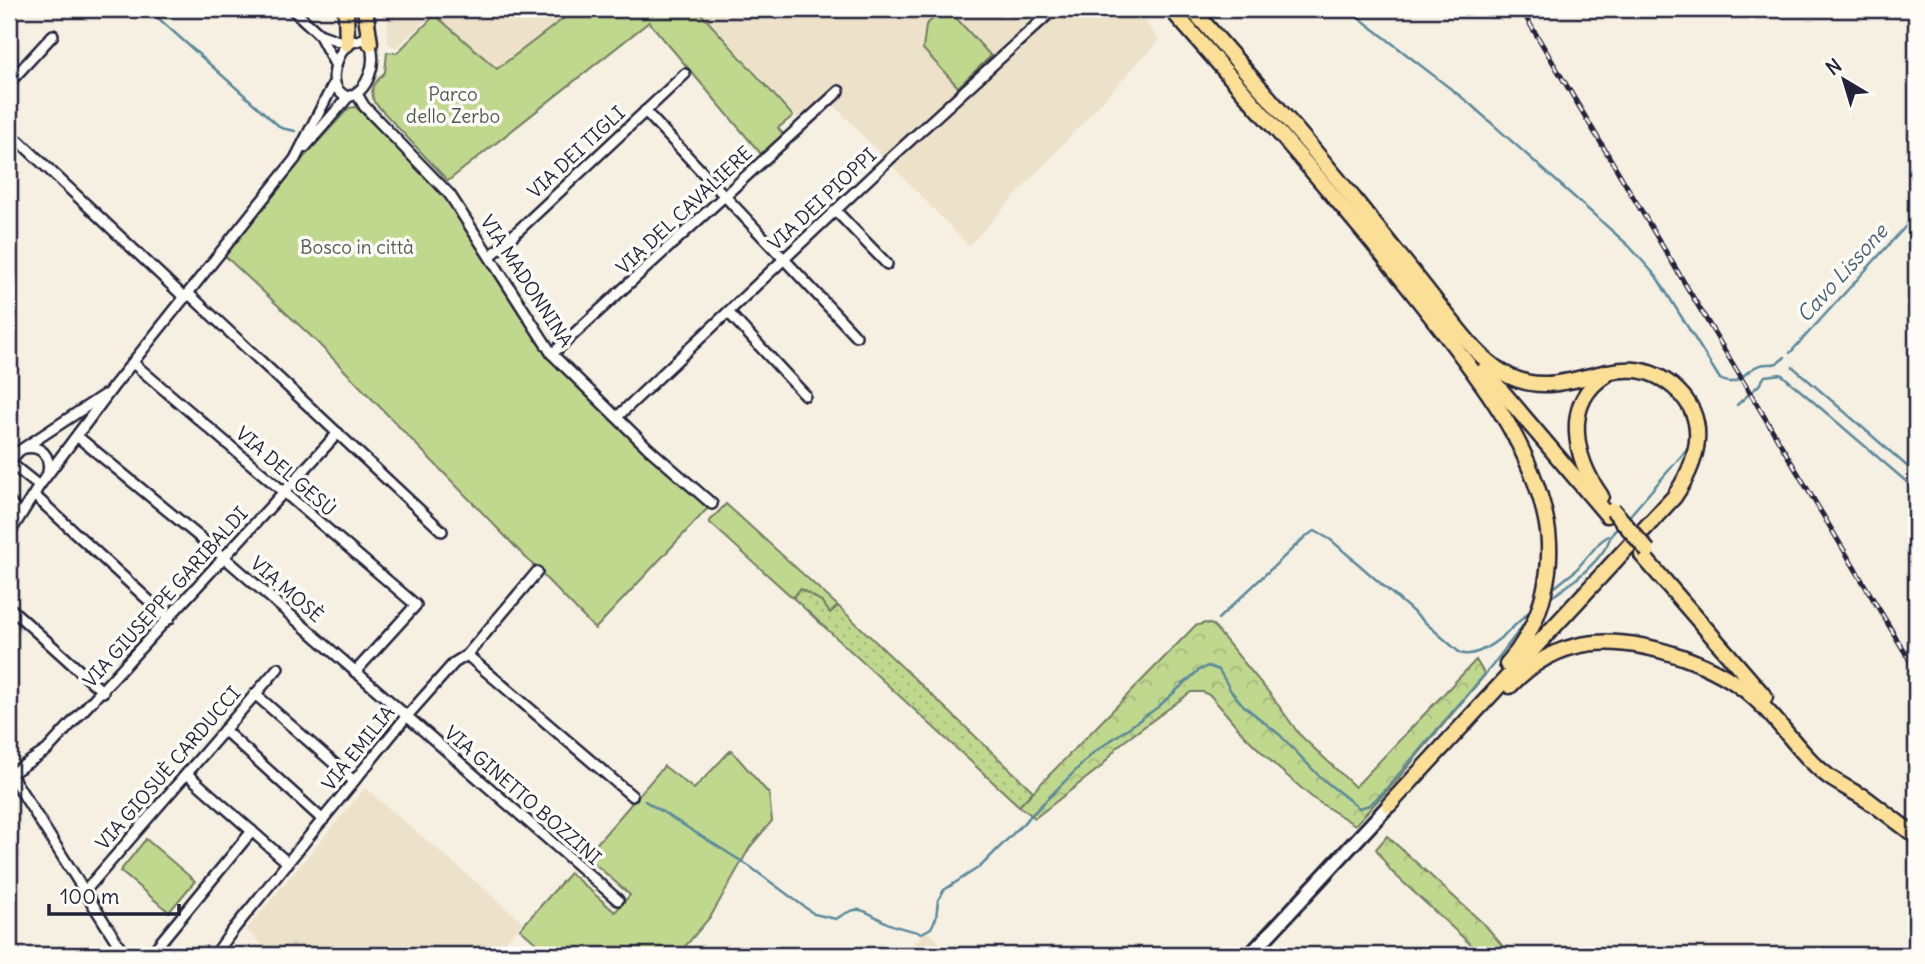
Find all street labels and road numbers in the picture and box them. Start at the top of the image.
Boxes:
street label: VIA DEI TIGLI [522,101,630,203]
street label: VIA DEL CAVALIERE [611,141,757,279]
street label: VIA DEI PIOPPI [763,143,881,255]
street label: VIA MADONNINA [475,210,579,352]
street label: VIA DEL GESÙ [231,421,341,521]
street label: VIA GIUSEPPE GARIBALDI [78,502,252,692]
street label: VIA MOSÈ [246,551,328,627]
street label: VIA GIOSUÈ CARDUCCI [90,681,246,855]
street label: VIA EMILIA [316,701,400,795]
street label: VIA GINETTO BOZZINI [440,720,606,870]

